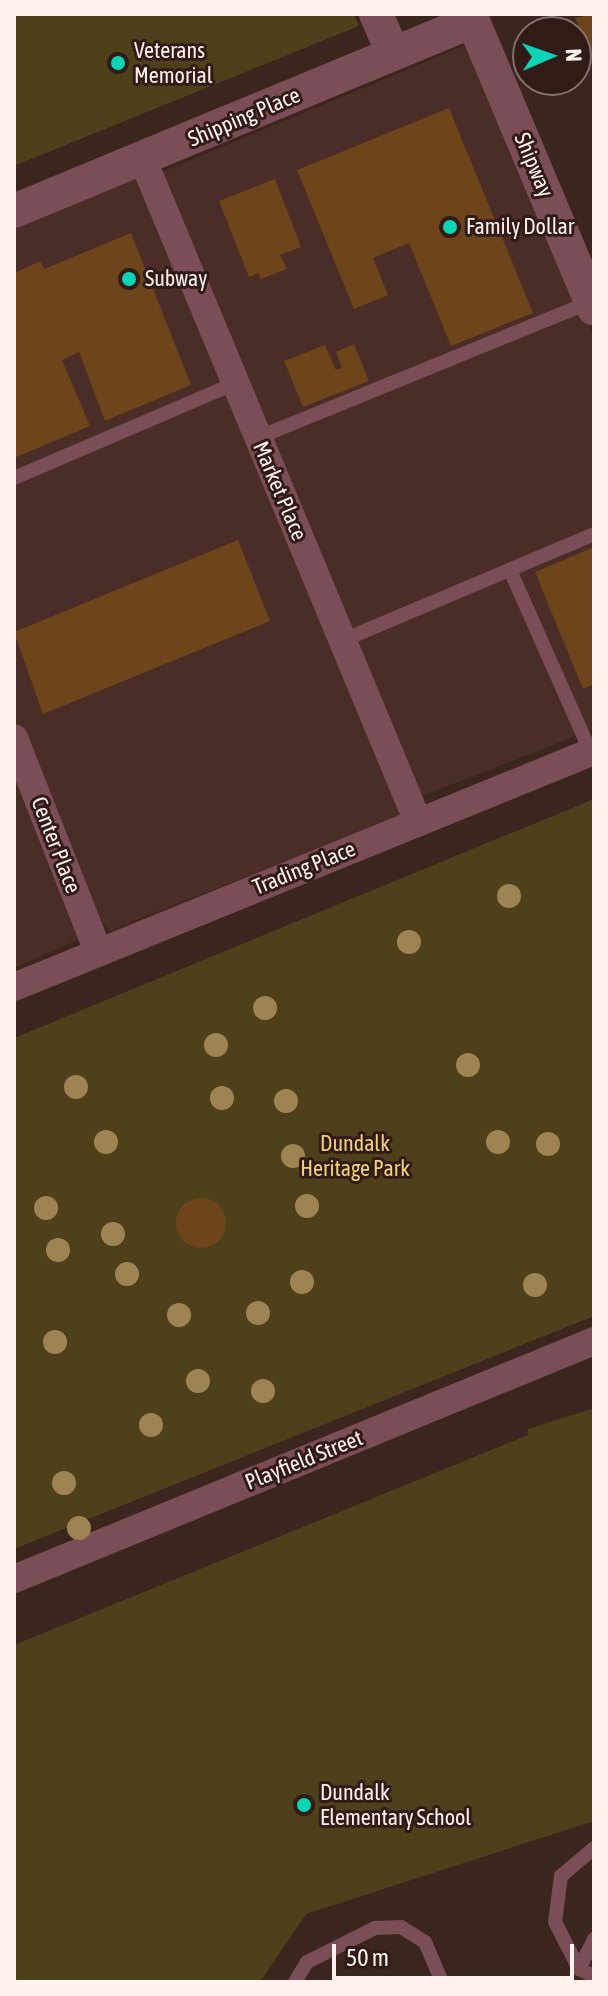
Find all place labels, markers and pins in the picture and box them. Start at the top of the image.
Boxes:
place label: Veterans Memorial [134,37,213,88]
marker: Veterans Memorial [109,54,127,72]
place label: Family Dollar [466,214,574,240]
marker: Family Dollar [441,218,459,236]
place label: Subway [145,266,207,292]
marker: Subway [120,270,138,288]
place label: Dundalk Elementary School [320,1779,471,1830]
marker: Dundalk Elementary School [295,1796,313,1814]

